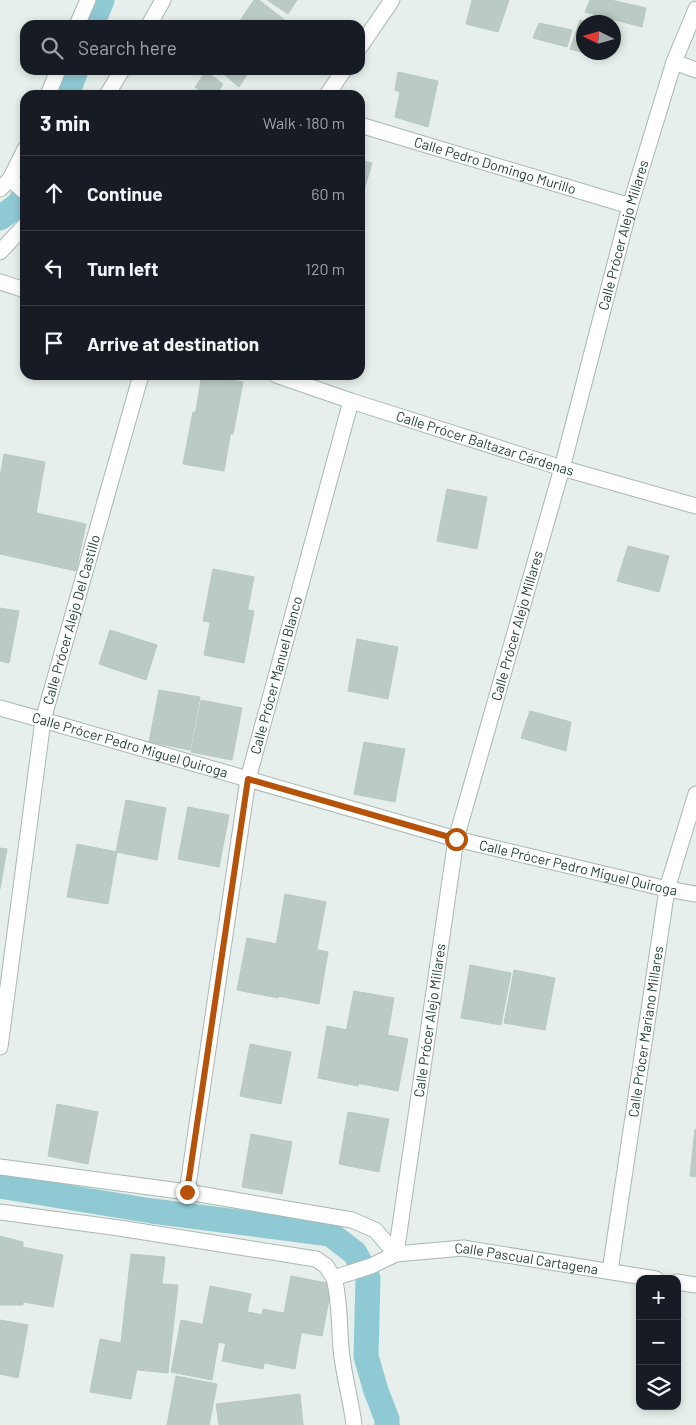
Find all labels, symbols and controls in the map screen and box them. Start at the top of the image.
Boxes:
north arrow [576,15,621,60]
search box [20,20,365,75]
icon: search [38,34,66,62]
text: Search here [78,36,177,59]
text: 3 min [40,110,90,135]
text: Walk · 180 m [263,113,345,132]
street label: Calle Pedro Domingo Murillo [412,133,578,197]
street label: Calle Prócer Alejo Millares [594,157,652,312]
icon: ahead [40,179,68,207]
text: Continue [87,182,163,205]
text: 60 m [311,184,345,203]
icon: left [40,254,68,282]
text: Turn left [87,257,158,280]
text: 120 m [305,259,345,278]
icon: arrive [40,329,68,357]
text: Arrive at destination [87,332,259,355]
street label: Calle Prócer Baltazar Cárdenas [394,407,576,479]
street label: Calle Prócer Alejo Del Castillo [39,533,103,707]
street label: Calle Prócer Alejo Millares [487,548,546,703]
street label: Calle Prócer Manuel Blanco [246,594,305,756]
street label: Calle Prócer Pedro Miguel Quiroga [30,708,230,781]
route start [445,828,468,851]
street label: Calle Prócer Pedro Miguel Quiroga [478,836,679,899]
street label: Calle Prócer Alejo Millares [410,942,449,1098]
street label: Calle Prócer Mariano Millares [624,944,666,1118]
route end [176,1181,199,1204]
street label: Calle Pascual Cartagena [454,1239,600,1278]
map controls [636,1275,681,1410]
button: + [636,1275,681,1320]
button: − [636,1320,681,1365]
button: layers [636,1365,681,1410]

